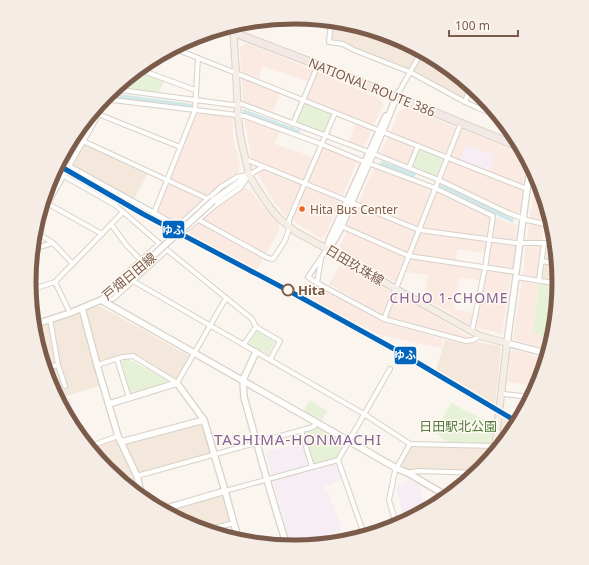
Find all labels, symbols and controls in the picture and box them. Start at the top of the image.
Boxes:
scale bar [449,12,518,38]
text: 100 m [455,17,490,34]
street label: NATIONAL ROUTE 386 [306,53,438,121]
place label: Hita Bus Center [310,201,398,218]
marker: Hita Bus Center [297,204,307,214]
line badge: ゆふ [162,220,185,239]
text: ゆふ [162,222,184,237]
street label: 日田玖珠線 [323,241,387,289]
street label: 戸畑日田線 [98,248,160,304]
place label: Hita [298,281,325,299]
marker: Hita [281,283,295,297]
district label: CHUO 1-CHOME [389,288,509,307]
line badge: ゆふ [394,346,417,365]
text: ゆふ [394,347,416,362]
park label: 日田駅北公園 [419,417,497,435]
district label: TASHIMA-HONMACHI [214,429,382,449]

